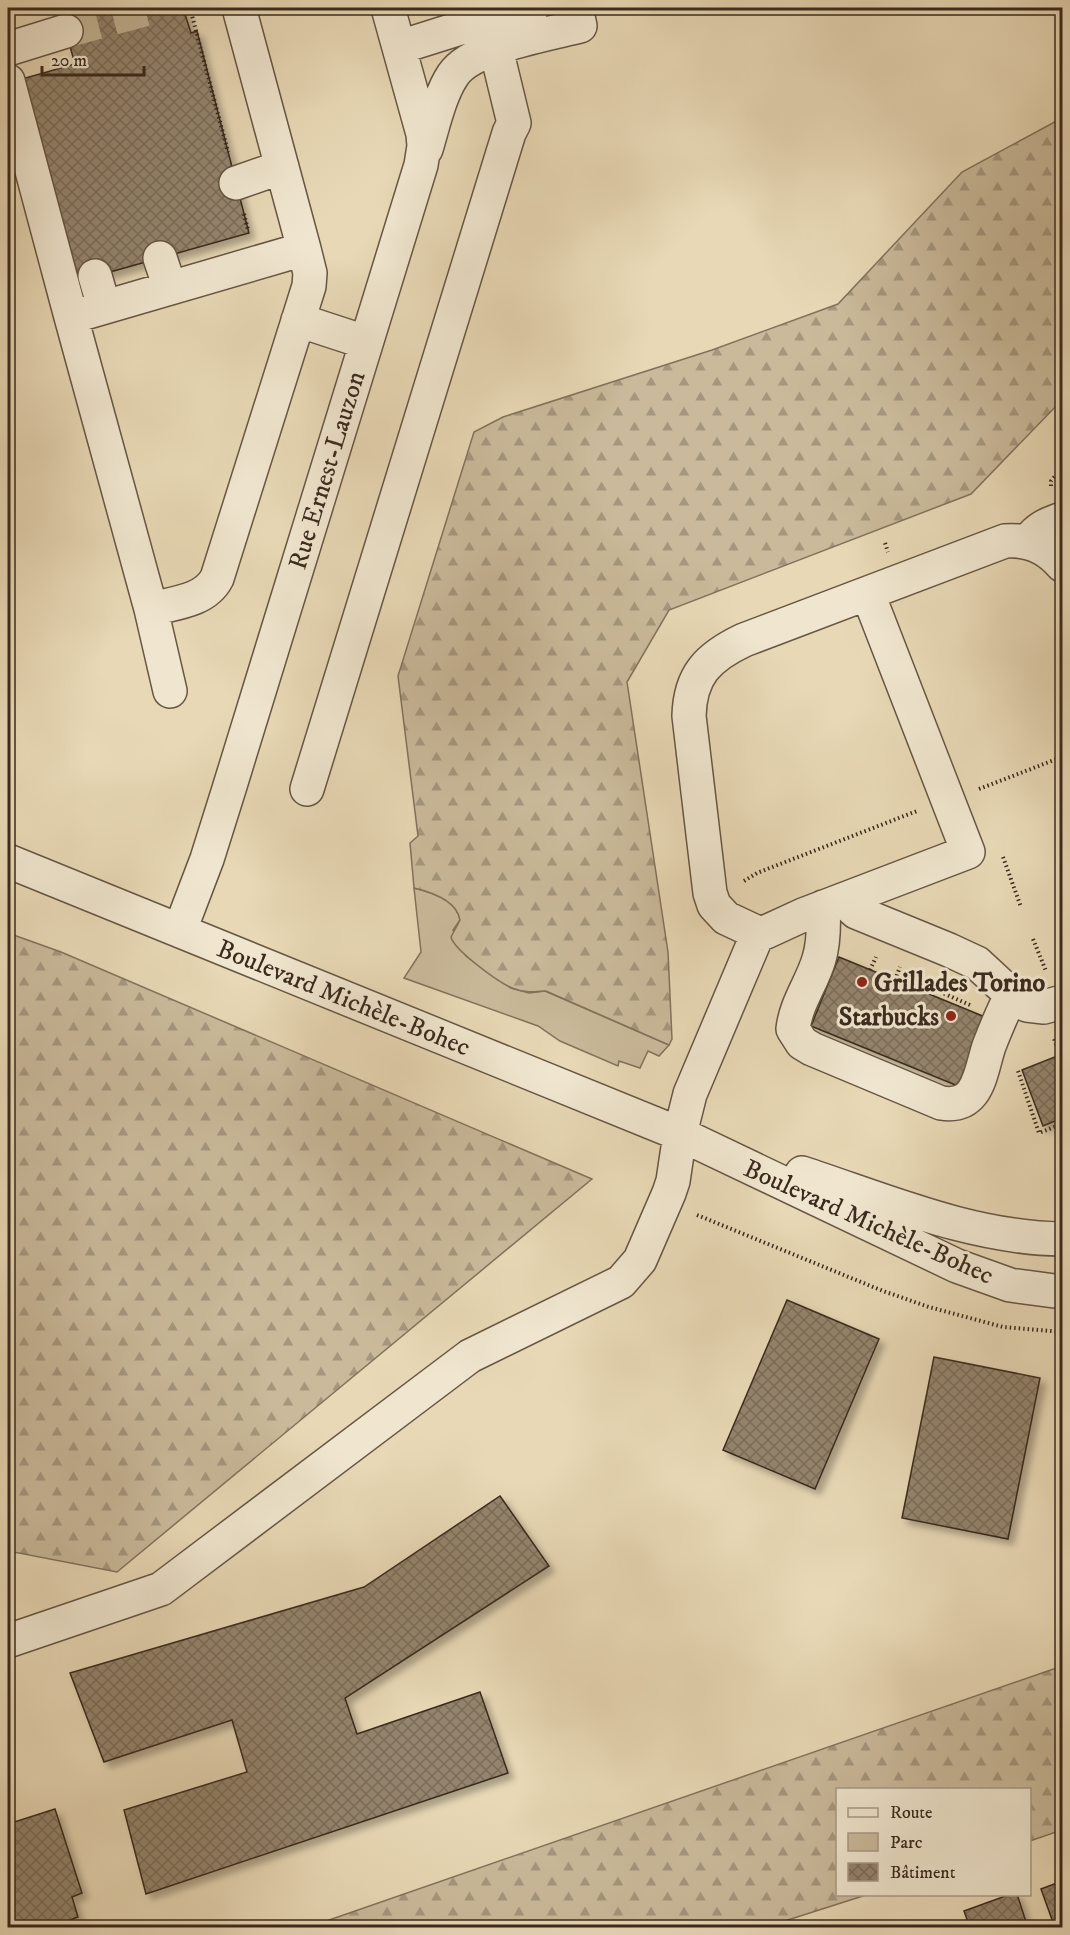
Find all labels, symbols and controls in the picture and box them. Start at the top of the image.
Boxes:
scale bar [42,39,144,77]
text: 20 m [51,50,87,72]
street label: Rue Ernest-Lauzon [282,367,373,574]
street label: Boulevard Michèle-Bohec [212,932,475,1064]
place label: Grillades Torino [874,967,1046,1000]
marker: Grillades Torino [855,975,869,989]
place label: Starbucks [839,1001,939,1034]
marker: Starbucks [944,1009,958,1023]
street label: Boulevard Michèle-Bohec [738,1152,999,1292]
legend [836,1788,1031,1896]
text: Route [890,1802,933,1824]
text: Parc [890,1832,923,1854]
text: Bâtiment [890,1862,956,1884]

